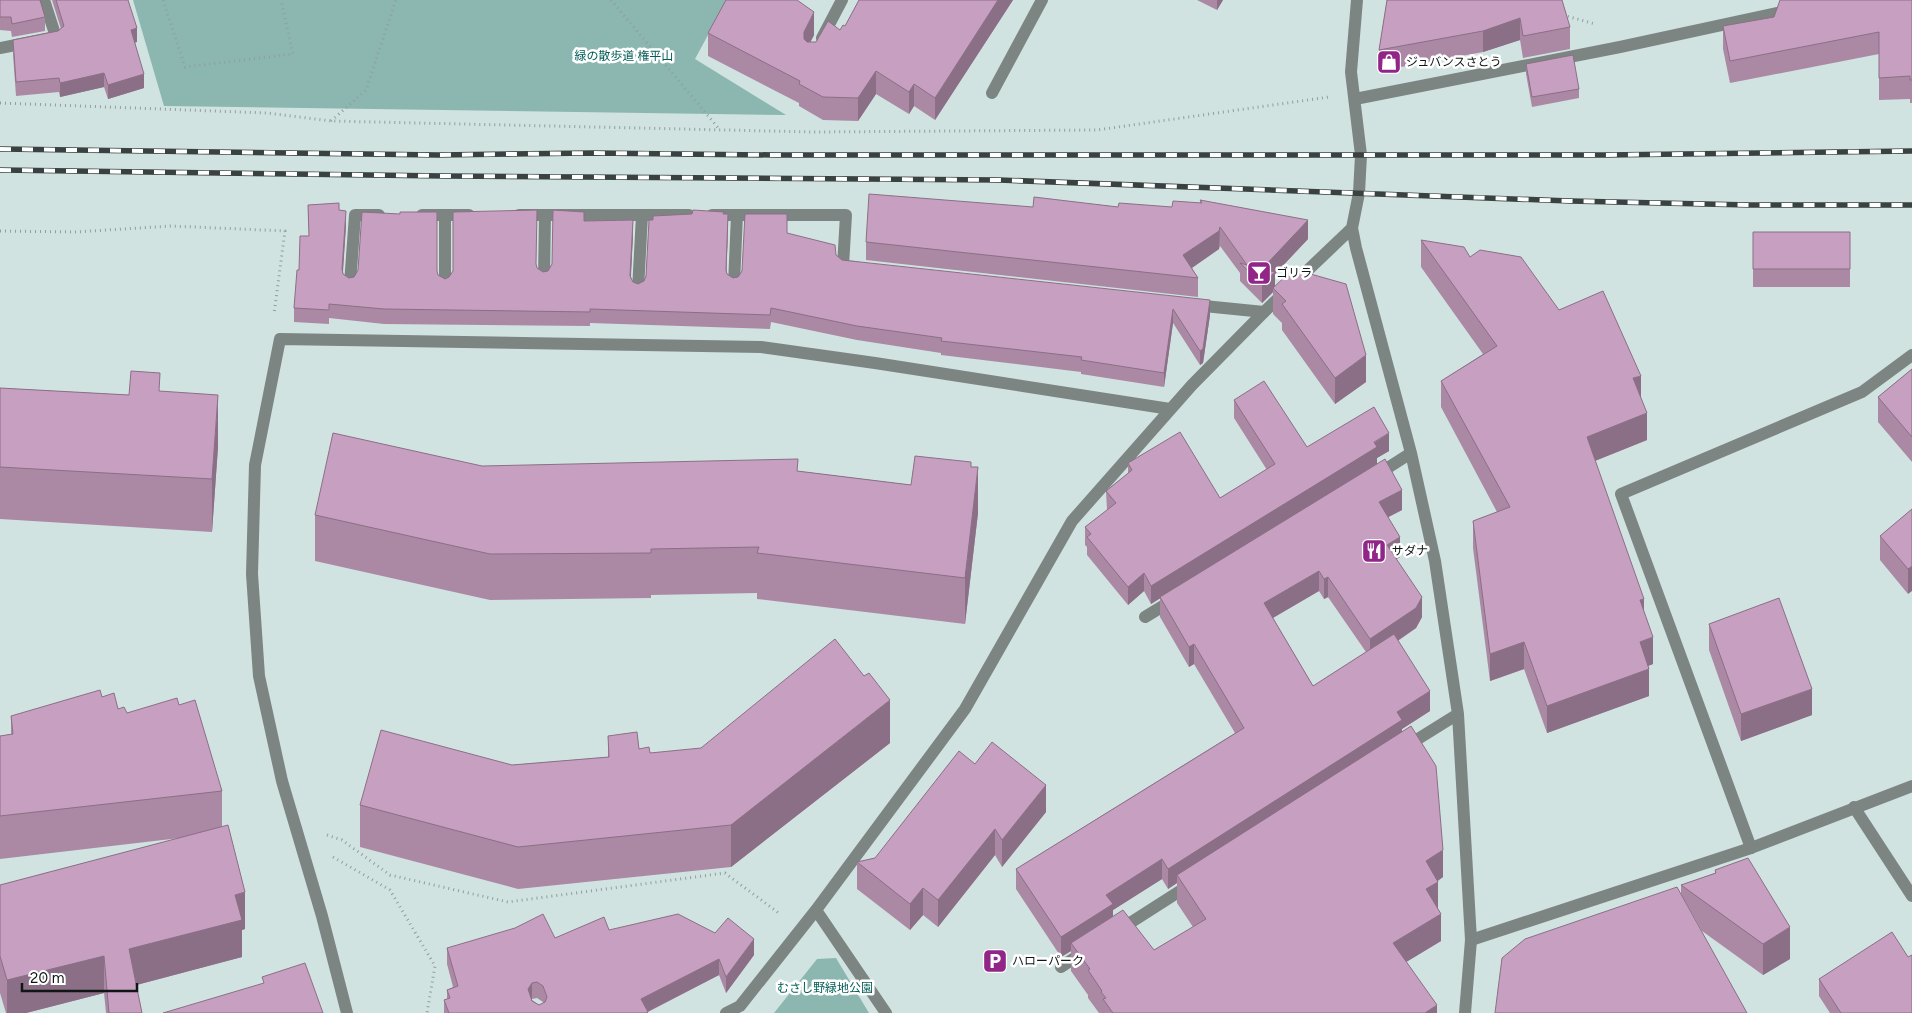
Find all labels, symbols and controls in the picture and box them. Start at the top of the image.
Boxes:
park label: 緑の散歩道 権平山 [575,49,673,63]
shop icon: ジュバンスさとう [1376,49,1402,75]
place label: ジュバンスさとう [1406,55,1502,69]
bar icon: ゴリラ [1246,260,1272,286]
place label: ゴリラ [1276,266,1312,280]
restaurant icon: サダナ [1361,538,1387,564]
place label: サダナ [1392,544,1428,558]
parking icon: ハローパーク [982,948,1008,974]
place label: ハローパーク [1012,954,1084,968]
scale bar [22,960,138,992]
text: 20 m [30,969,64,987]
park label: むさし野緑地公園 [777,981,873,995]

